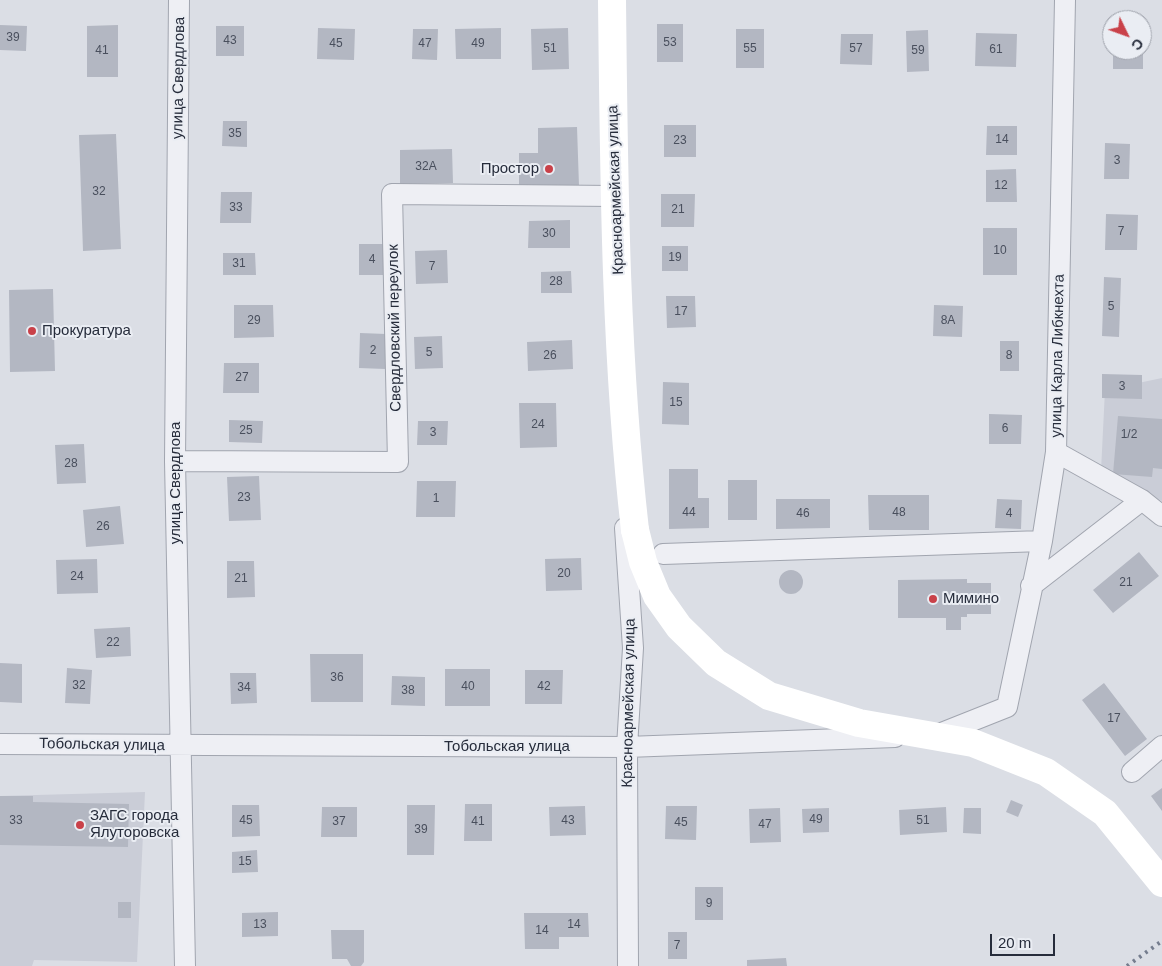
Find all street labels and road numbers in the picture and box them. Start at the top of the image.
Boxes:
street label: улица Свердлова [169,17,189,139]
street label: Красноармейская улица [604,105,628,275]
street label: Свердловский переулок [385,244,405,412]
street label: улица Карла Либкнехта [1048,274,1068,438]
street label: улица Свердлова [167,422,185,544]
street label: Красноармейская улица [619,618,639,788]
street label: Тобольская улица [39,735,165,755]
street label: Тобольская улица [444,738,570,756]

